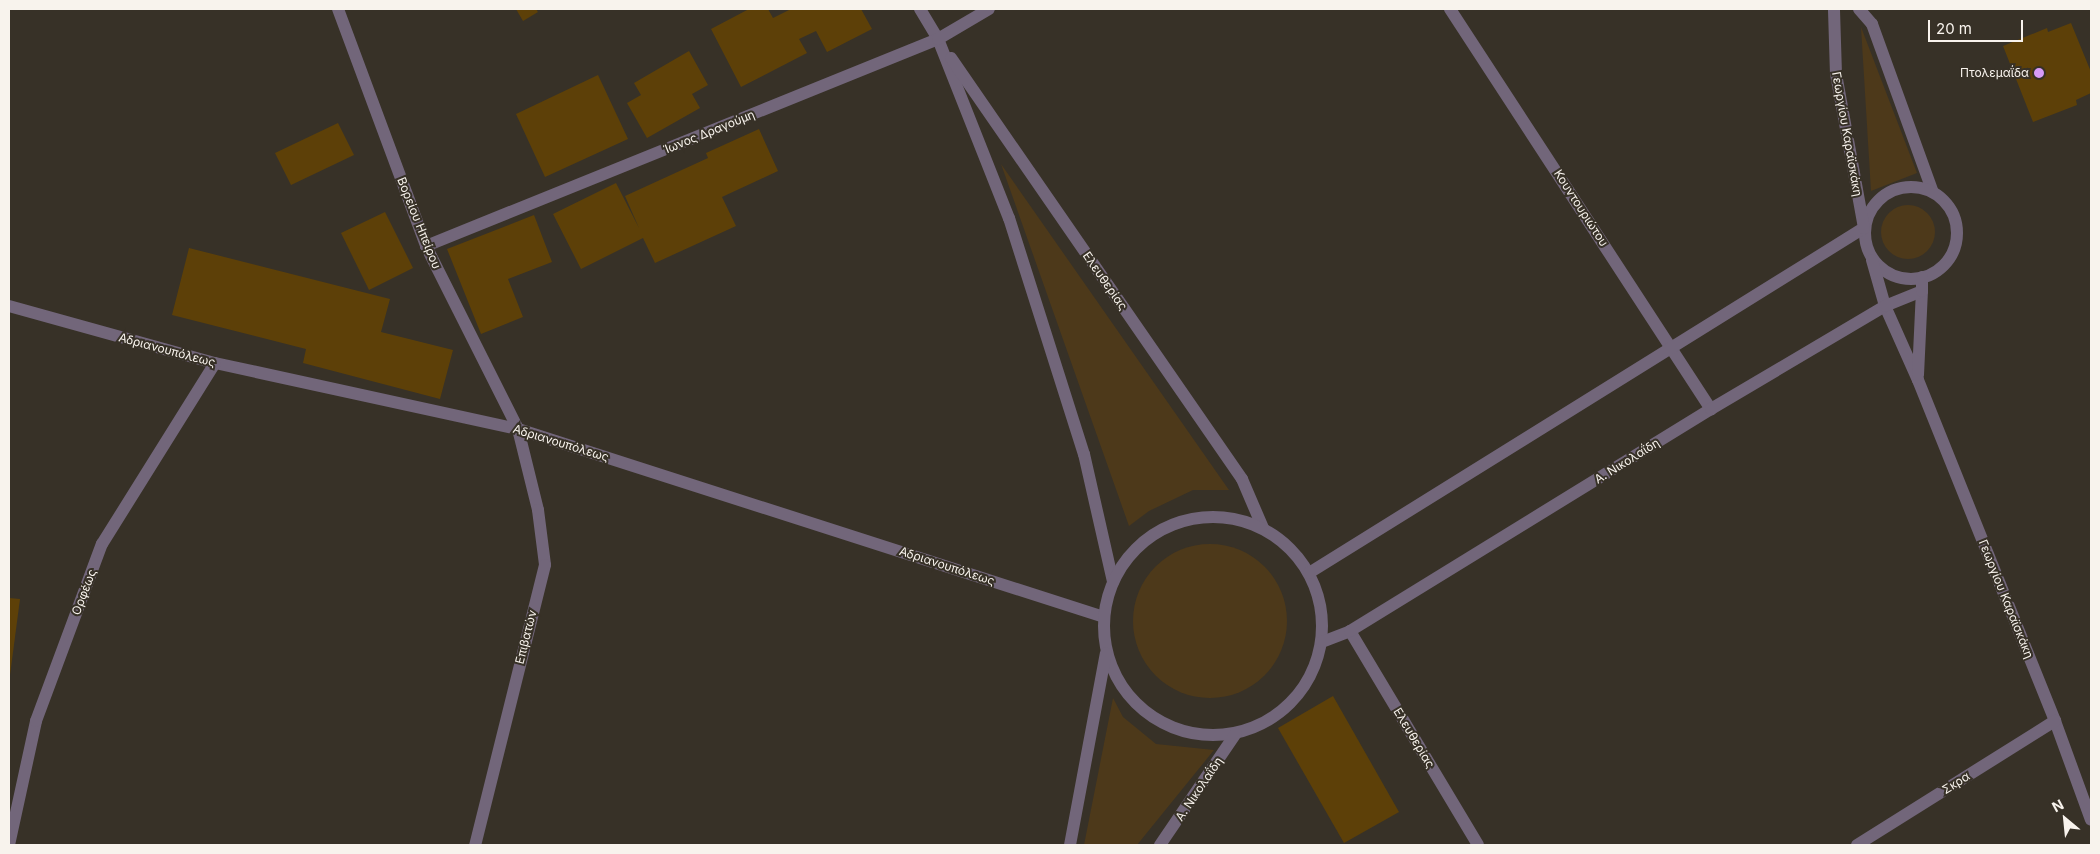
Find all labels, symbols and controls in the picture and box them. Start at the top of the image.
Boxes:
scale bar [1930,10,2025,42]
text: 20 m [1936,19,1972,38]
place label: Πτολεμαΐδα [1960,66,2029,80]
marker: Πτολεμαΐδα [2033,67,2045,79]
street label: Γεωργίου Καραϊσκάκη [1829,70,1865,198]
street label: Ίωνος Δραγούμη [661,107,757,157]
street label: Κουντουριώτου [1551,167,1611,249]
street label: Βορείου Ηπείρου [394,175,444,271]
street label: Ελευθερίας [1080,249,1130,313]
street label: Αδριανουπόλεως [117,330,217,370]
street label: Αδριανουπόλεως [511,422,611,464]
street label: Α. Νικολαΐδη [1592,435,1662,487]
street label: Γεωργίου Καραϊσκάκη [1976,538,2036,660]
street label: Αδριανουπόλεως [897,544,997,588]
street label: Ορφέως [69,567,99,617]
street label: Επιβατών [512,608,540,666]
street label: Ελευθερίας [1390,705,1438,771]
street label: Α. Νικολαΐδη [1172,754,1226,824]
street label: Σκρα [1940,769,1972,797]
north arrow [2040,794,2090,844]
text: N [2049,795,2066,815]

